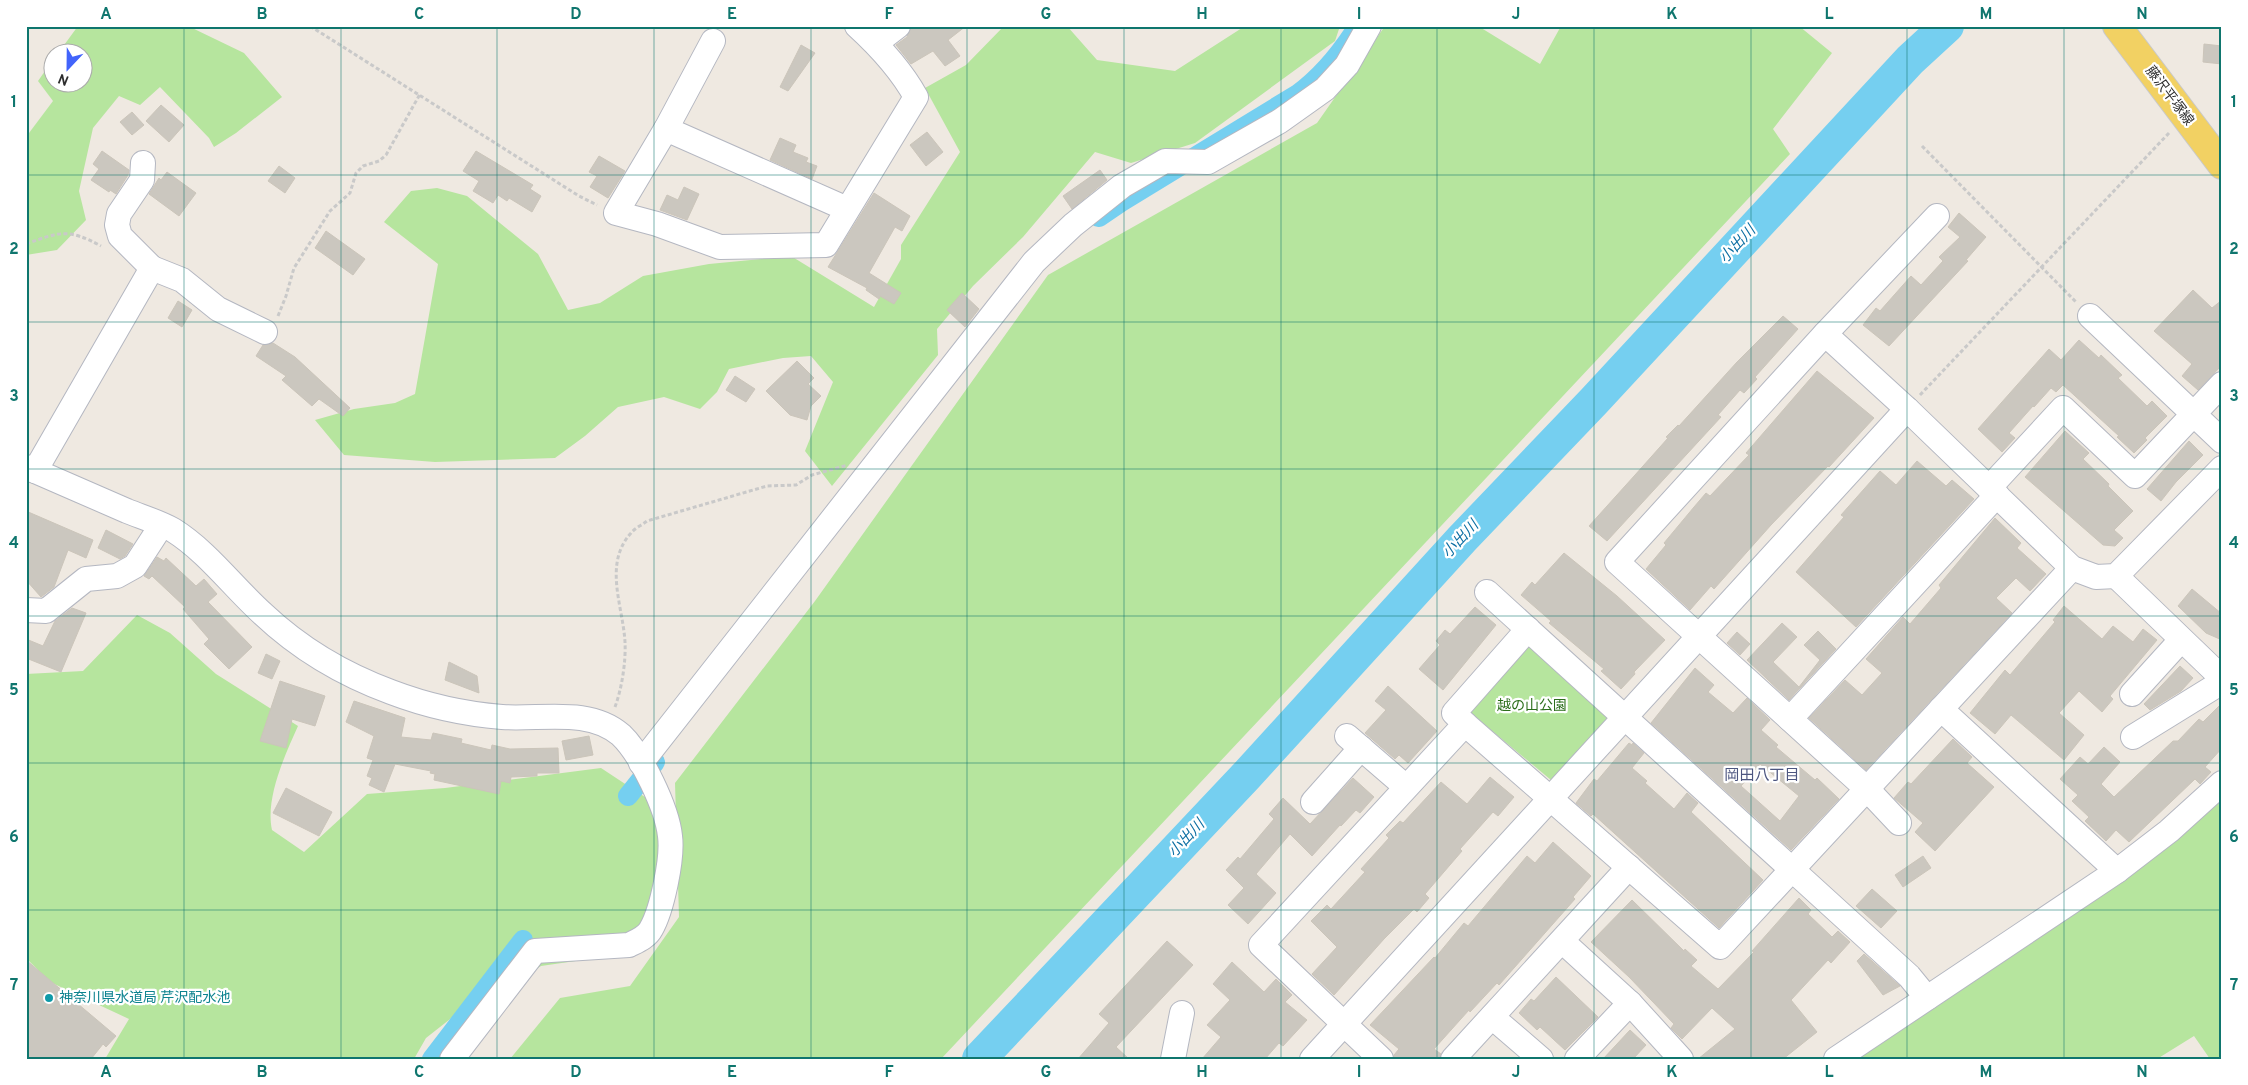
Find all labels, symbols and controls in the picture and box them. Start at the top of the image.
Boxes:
text: A [100,5,112,25]
text: B [256,5,268,25]
text: C [414,5,424,25]
text: D [570,5,582,25]
text: E [727,5,737,25]
text: F [884,5,894,25]
text: G [1041,5,1051,25]
text: H [1196,5,1208,25]
text: I [1357,5,1361,25]
text: J [1512,5,1520,25]
text: K [1666,5,1678,25]
text: L [1824,5,1834,25]
text: M [1980,5,1992,25]
text: N [2136,5,2148,25]
north arrow [42,42,92,92]
street label: 藤沢平塚線 [2141,63,2197,129]
text: N [56,69,72,88]
text: 1 [11,93,17,113]
text: 1 [2231,93,2237,113]
water label: 小出川 [1716,221,1762,268]
text: 2 [9,240,19,260]
text: 2 [2229,240,2239,260]
text: 3 [9,387,19,407]
text: 3 [2229,387,2239,407]
water label: 小出川 [1439,516,1485,563]
text: 4 [9,534,19,554]
text: 4 [2229,534,2239,554]
text: 5 [9,681,19,701]
text: 5 [2229,681,2239,701]
park label: 越の山公園 [1497,698,1567,715]
district label: 岡田八丁目 [1724,767,1800,786]
water label: 小出川 [1165,815,1211,862]
text: 6 [9,828,19,848]
text: 6 [2229,828,2239,848]
text: 7 [10,976,18,996]
text: 7 [2230,976,2238,996]
place label: 神奈川県水道局 芹沢配水池 [59,990,230,1007]
marker: 神奈川県水道局 芹沢配水池 [43,992,55,1004]
text: A [100,1063,112,1083]
text: B [256,1063,268,1083]
text: C [414,1063,424,1083]
text: D [570,1063,582,1083]
text: E [727,1063,737,1083]
text: F [884,1063,894,1083]
text: G [1041,1063,1051,1083]
text: H [1196,1063,1208,1083]
text: I [1357,1063,1361,1083]
text: J [1512,1063,1520,1083]
text: K [1666,1063,1678,1083]
text: L [1824,1063,1834,1083]
text: M [1980,1063,1992,1083]
text: N [2136,1063,2148,1083]

